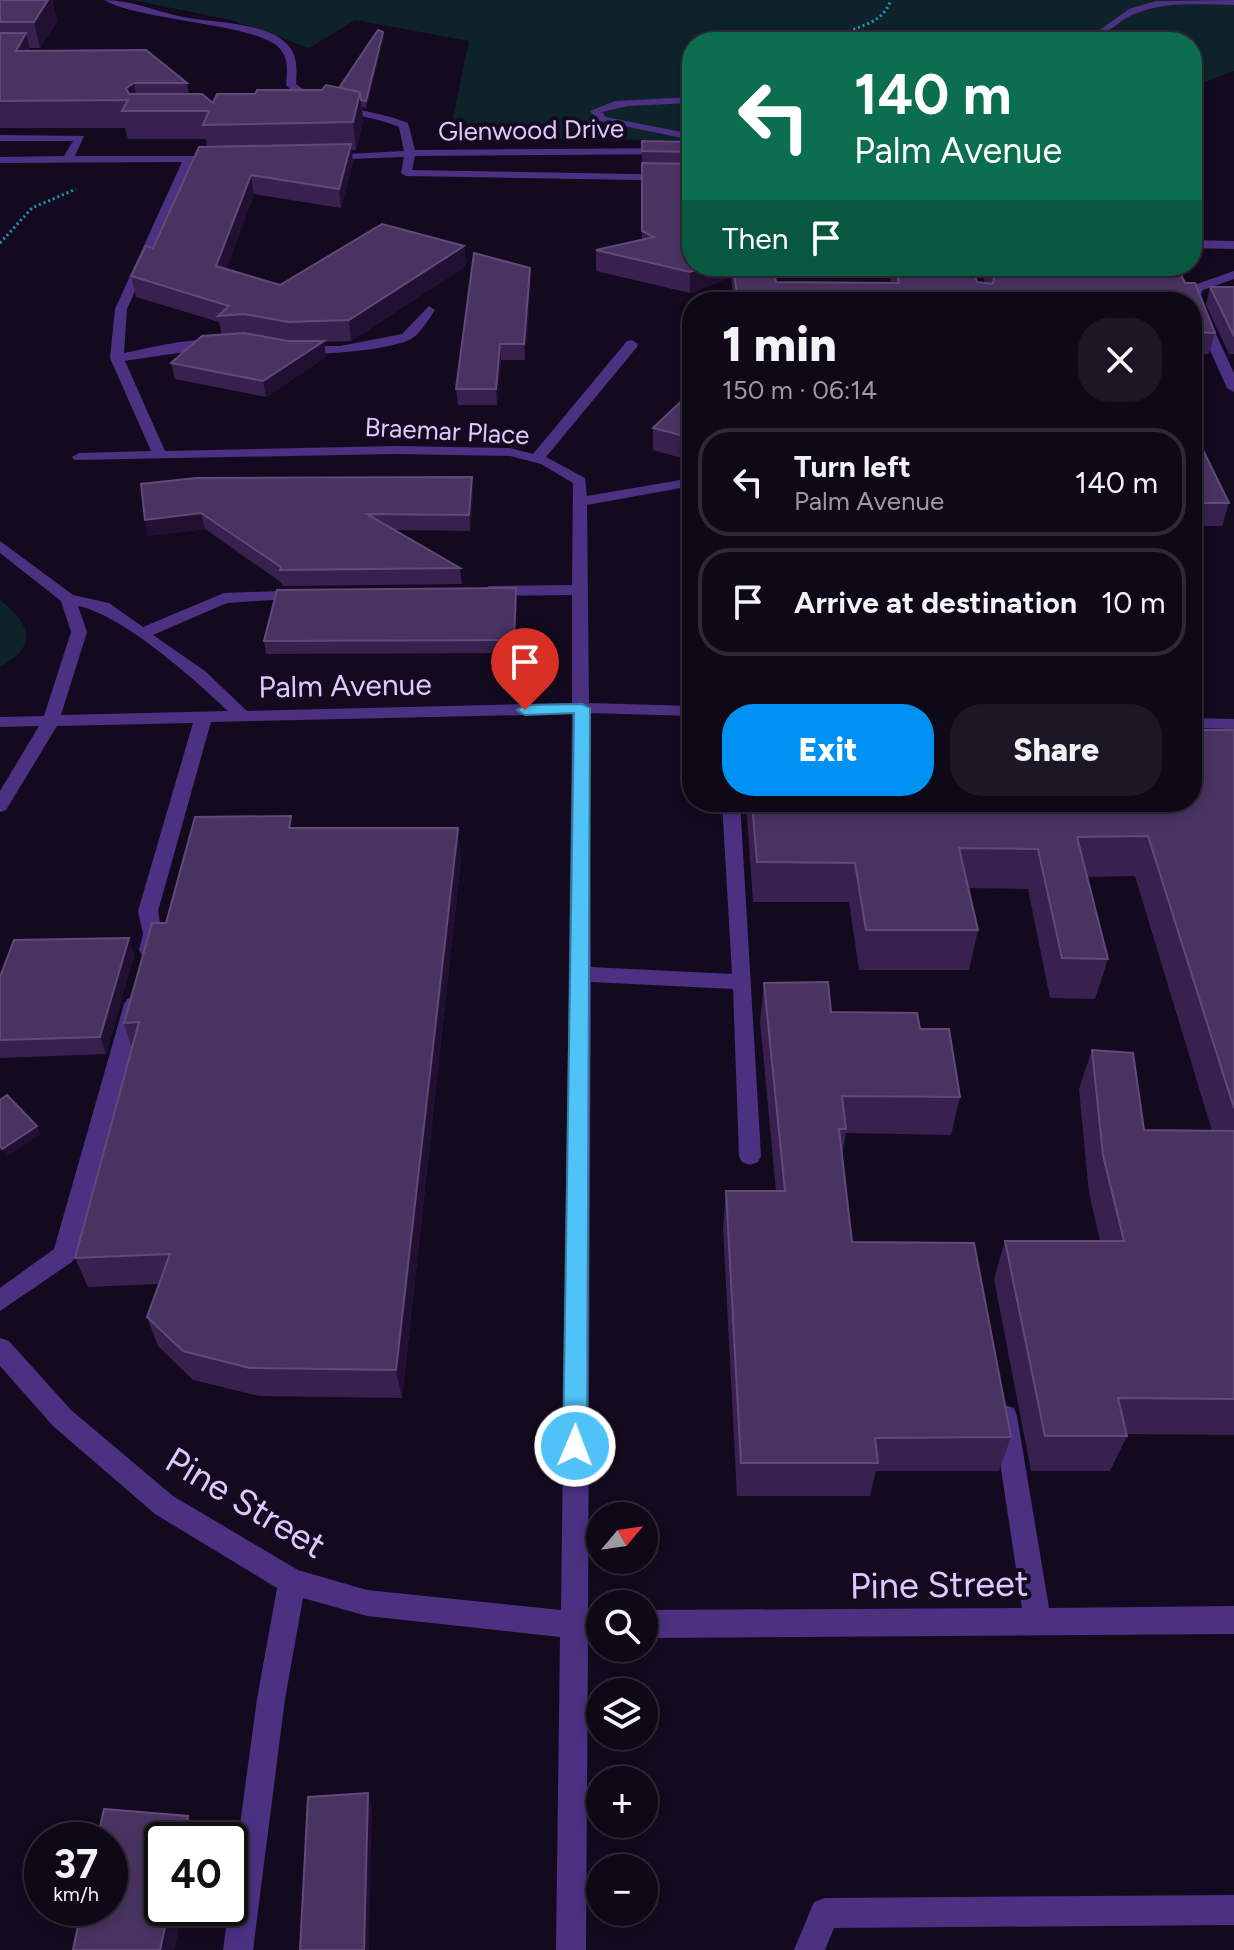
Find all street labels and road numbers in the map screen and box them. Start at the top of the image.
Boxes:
street label: Glenwood Drive [438,112,624,148]
street label: Braemar Place [364,411,530,451]
street label: Palm Avenue [258,665,432,706]
street label: Pine Street [158,1438,333,1567]
street label: Pine Street [849,1561,1029,1608]

